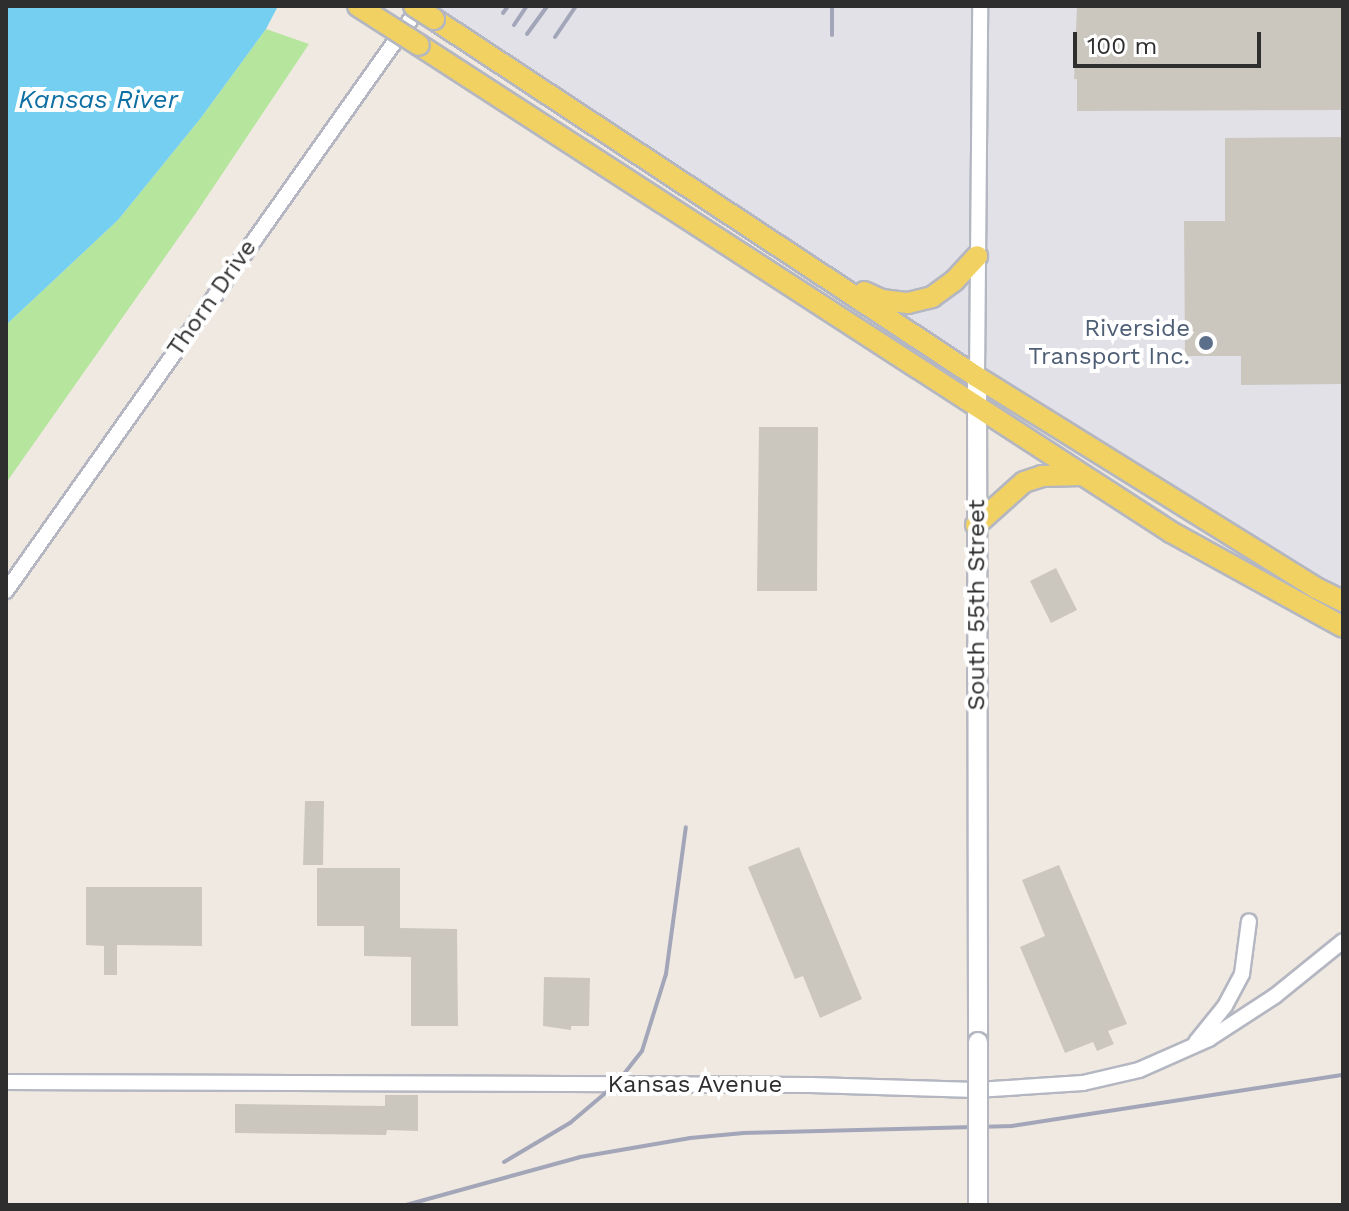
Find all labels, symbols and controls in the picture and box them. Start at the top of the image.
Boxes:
scale bar [1077,16,1265,66]
text: 100 m [1087,32,1157,60]
water label: Kansas River [18,84,178,116]
street label: Thorn Drive [161,234,263,362]
place label: Riverside Transport Inc. [1028,315,1190,371]
marker: Riverside Transport Inc. [1197,334,1215,352]
street label: South 55th Street [963,500,991,710]
street label: Kansas Avenue [607,1071,783,1099]

